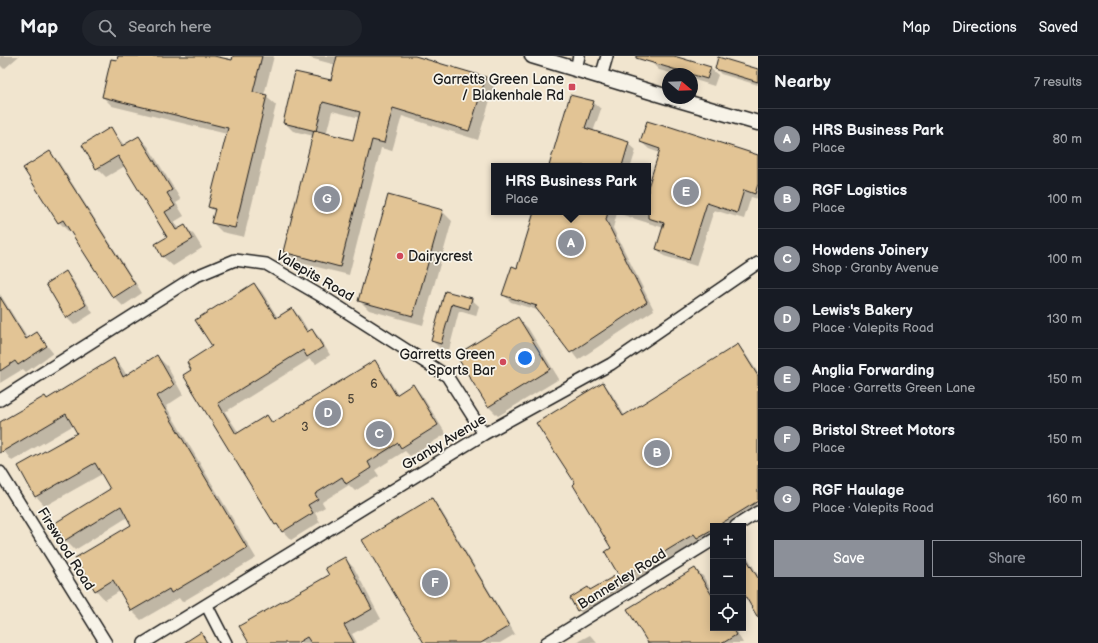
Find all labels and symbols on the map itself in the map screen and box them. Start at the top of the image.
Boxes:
north arrow [662,68,698,104]
place label: Garretts Green Lane / Blakenhale Rd [433,71,564,104]
marker: Garretts Green Lane / Blakenhale Rd [567,82,577,92]
pin: E [673,177,699,207]
pin: G [314,184,340,214]
pin: A [558,228,584,258]
street label: Valepits Road [273,247,357,305]
place label: Dairycrest [408,248,473,265]
marker: Dairycrest [395,251,405,261]
place label: Garretts Green Sports Bar [400,346,496,379]
your location [515,348,535,368]
marker: Garretts Green Sports Bar [498,357,508,367]
house number: 6 [370,377,378,392]
house number: 5 [348,392,355,407]
pin: D [315,398,341,428]
street label: Granby Avenue [399,410,489,474]
pin: C [366,419,392,449]
house number: 3 [301,420,309,435]
pin: B [644,438,670,468]
street label: Firswood Road [34,504,98,594]
street label: Bannerley Road [575,545,669,613]
pin: F [422,568,448,598]

